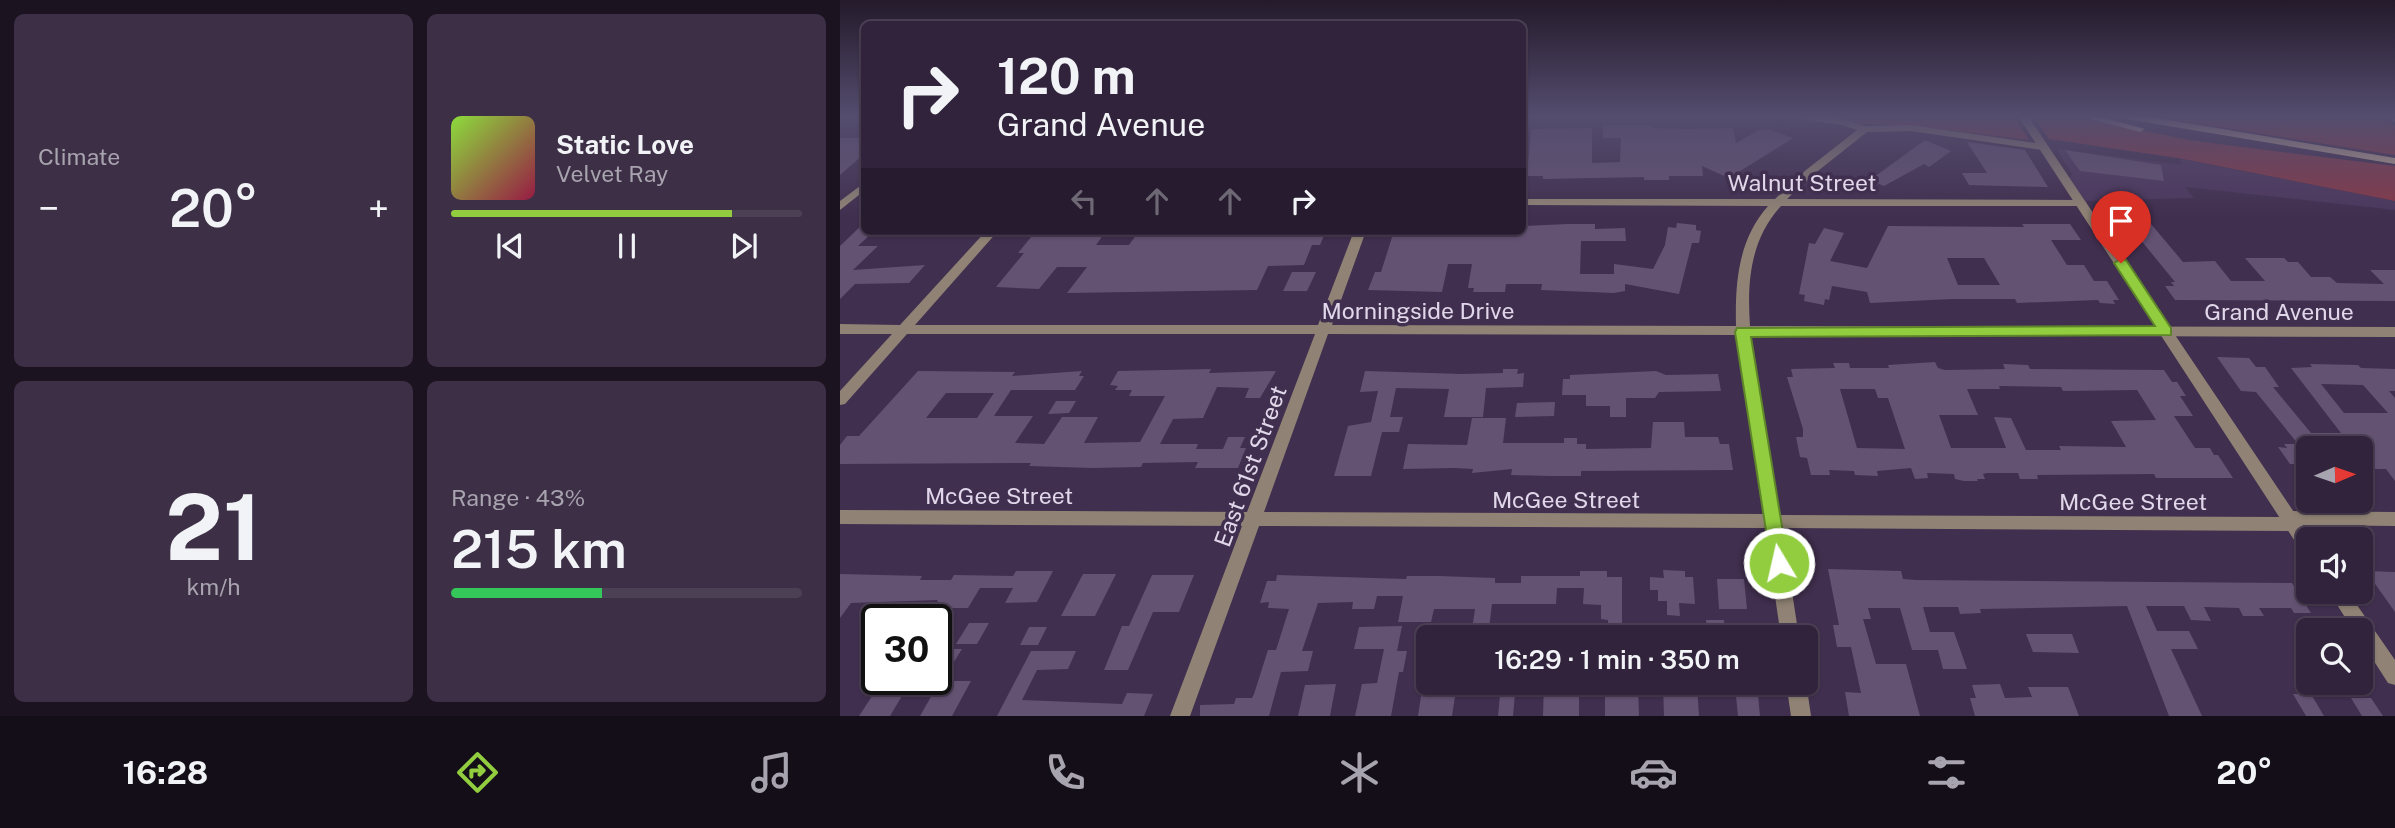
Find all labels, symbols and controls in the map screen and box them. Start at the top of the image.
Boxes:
text: 120 m [997,47,1136,105]
icon: right [882,49,973,140]
text: Grand Avenue [997,106,1205,143]
text: Static Love [556,129,694,160]
text: Climate [38,143,120,170]
text: Velvet Ray [556,160,668,187]
street label: Walnut Street [1728,169,1876,196]
text: 20° [169,178,258,239]
icon: left [1065,182,1103,220]
icon: ahead [1138,182,1176,220]
icon: ahead [1211,182,1249,220]
icon: right [1284,182,1322,220]
text: − [38,186,59,231]
text: + [368,186,389,231]
pin [2091,191,2151,263]
icon: arrive [2102,202,2140,240]
icon: previous [491,227,529,265]
icon: pause [608,227,646,265]
icon: next [725,227,763,265]
street label: Morningside Drive [1321,297,1515,324]
street label: Grand Avenue [2204,298,2354,325]
street label: East 61st Street [1208,382,1292,550]
north arrow [2296,436,2373,513]
map controls [2296,436,2373,695]
text: 21 [165,474,262,580]
street label: McGee Street [925,482,1073,509]
text: Range · 43% [451,484,585,511]
street label: McGee Street [1492,486,1640,513]
street label: McGee Street [2059,488,2207,515]
text: 215 km [451,519,627,580]
position arrow [1742,526,1816,600]
button: sound [2296,527,2373,604]
text: km/h [186,573,241,600]
speed limit sign: 30 [861,604,952,695]
button: search [2296,618,2373,695]
text: 16:29 · 1 min · 350 m [1494,644,1740,675]
icon: directions [453,748,502,797]
icon: music [747,748,796,797]
icon: phone [1041,748,1090,797]
icon: climate [1335,748,1384,797]
icon: car [1629,748,1678,797]
icon: filters [1922,748,1971,797]
text: 16:28 [122,754,208,791]
text: 20° [2216,754,2272,791]

